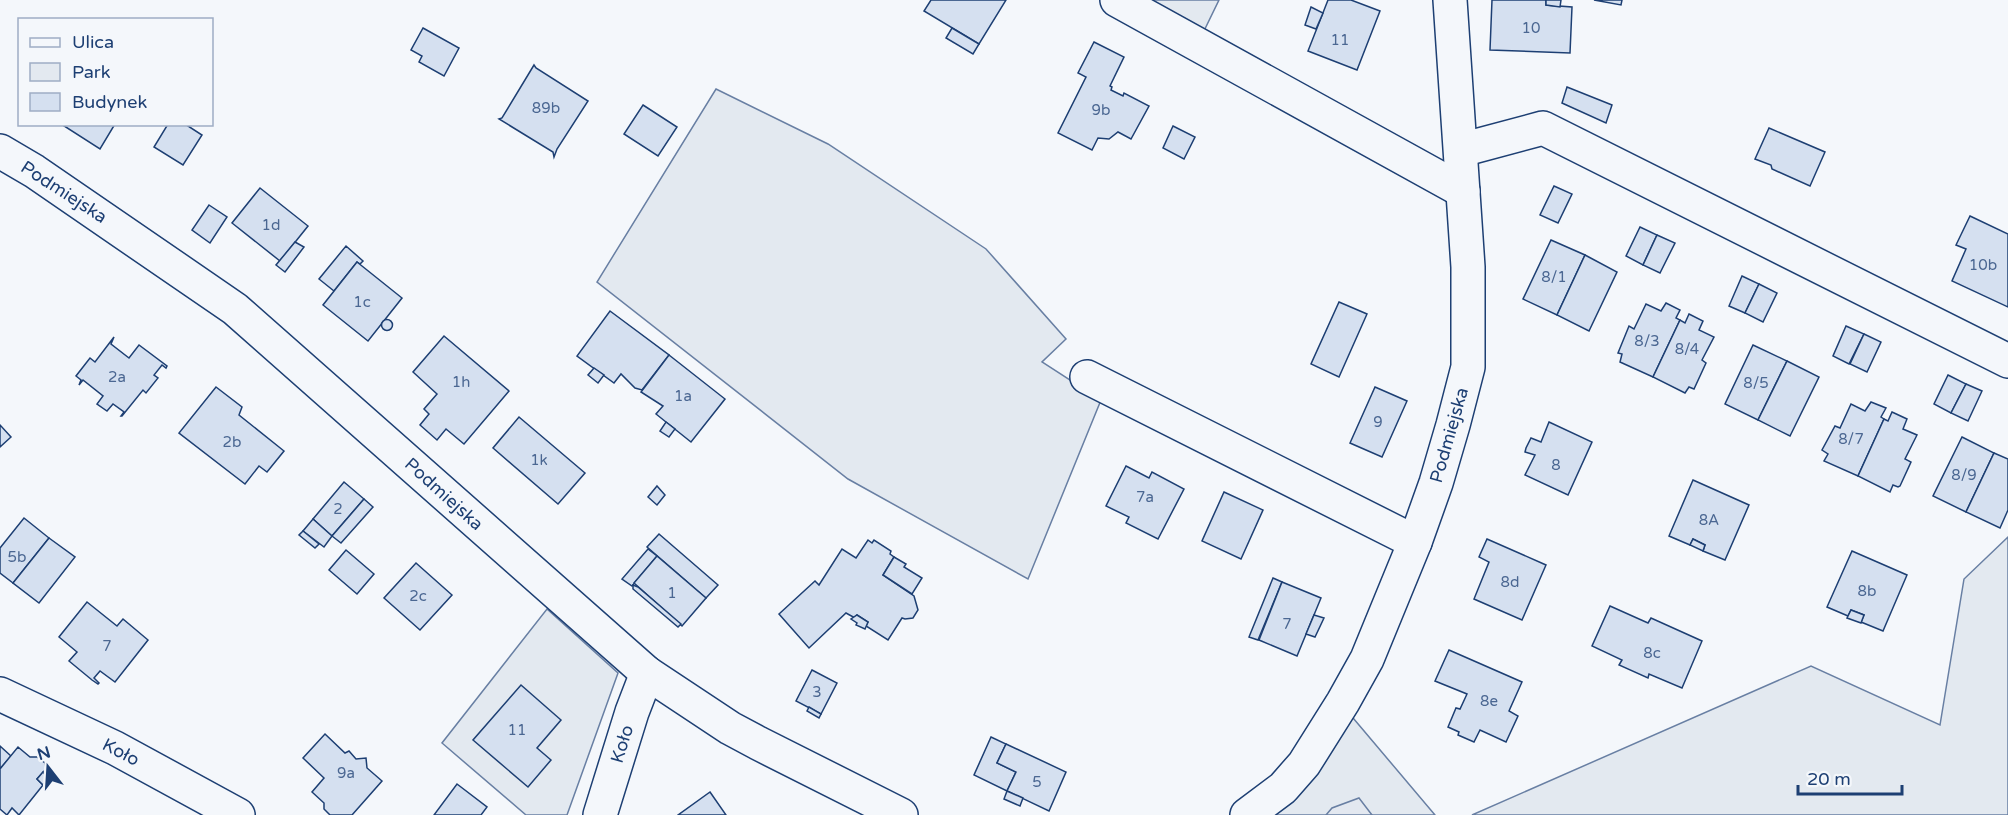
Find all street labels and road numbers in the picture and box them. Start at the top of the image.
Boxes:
street label: Podmiejska [17,156,111,228]
street label: Podmiejska [1425,385,1473,485]
street label: Podmiejska [400,453,488,535]
street label: Koło [606,722,638,766]
street label: Koło [99,733,143,771]

